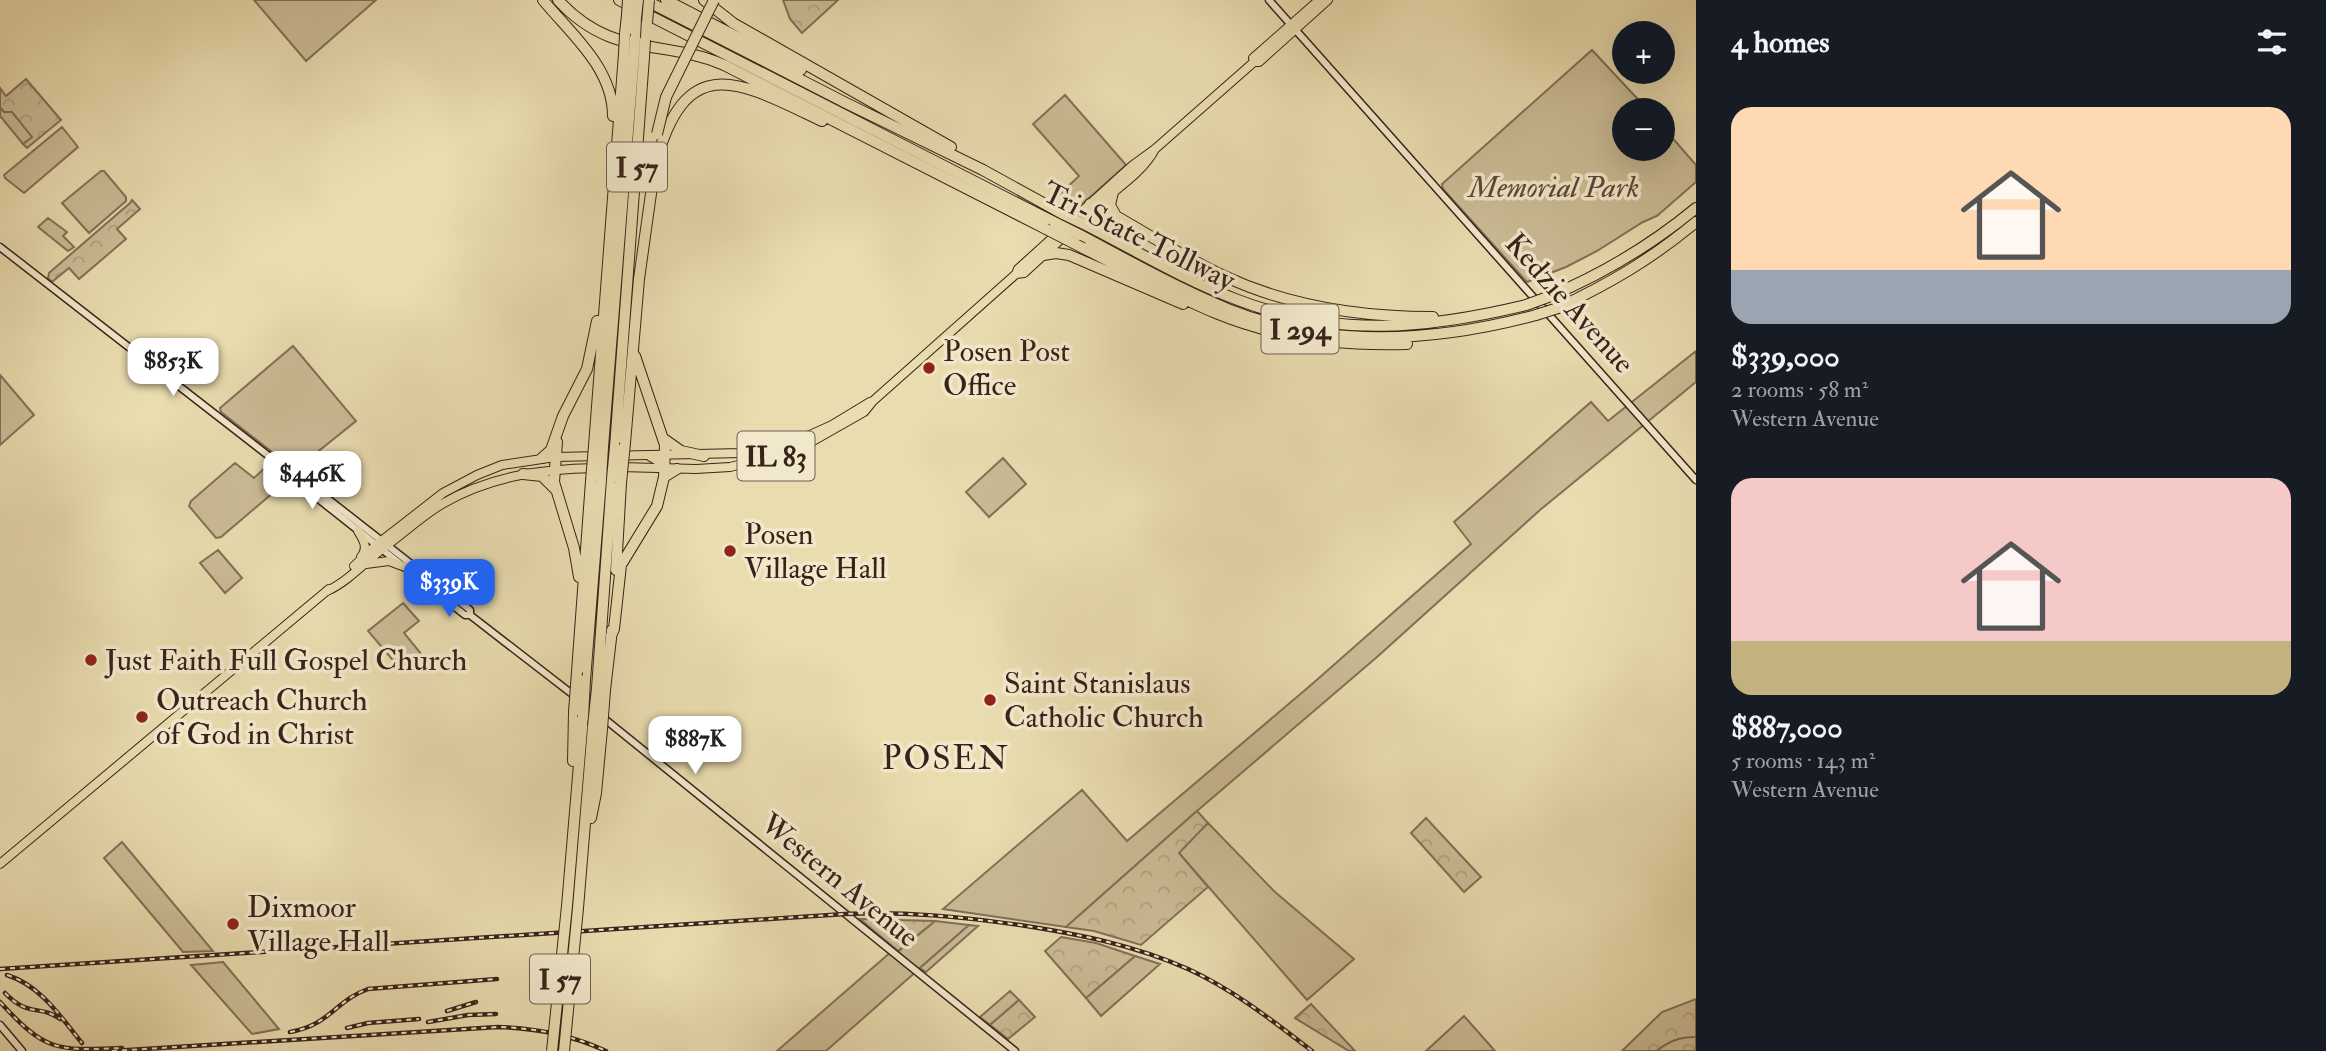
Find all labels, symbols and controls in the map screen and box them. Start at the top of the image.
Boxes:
map controls [1612,21,1675,161]
button: + [1612,21,1675,84]
icon: filters [2253,23,2291,61]
text: 4 homes [1731,24,1830,61]
button: − [1612,98,1675,161]
road number: I 57 [607,142,667,192]
icon: home [1948,152,2074,278]
park label: Memorial Park [1467,169,1639,206]
street label: Tri-State Tollway [1036,174,1242,299]
street label: Kedzie Avenue [1497,226,1642,381]
road number: I 294 [1262,304,1338,354]
place label: Posen Post Office [943,333,1070,404]
pin: $853K [124,338,222,398]
text: $339,000 [1731,338,1840,375]
text: $853K [144,346,202,375]
marker: Posen Post Office [921,360,937,376]
text: 2 rooms · 58 m² [1731,375,1868,404]
text: Western Avenue [1731,404,1879,433]
road number: IL 83 [738,432,814,480]
pin: $446K [263,452,361,511]
text: $446K [279,459,345,488]
place label: Posen Village Hall [744,516,887,587]
icon: home [1948,523,2074,649]
marker: Posen Village Hall [722,543,738,559]
pin: $339K [400,560,498,619]
text: $339K [420,567,478,596]
place label: Just Faith Full Gospel Church [104,642,467,679]
marker: Just Faith Full Gospel Church [83,652,99,668]
place label: Saint Stanislaus Catholic Church [1004,665,1204,736]
place label: Outreach Church of God in Christ [156,682,368,753]
marker: Saint Stanislaus Catholic Church [982,692,998,708]
marker: Outreach Church of God in Christ [134,709,150,725]
text: $887,000 [1731,709,1843,746]
pin: $887K [646,716,744,776]
text: $887K [664,724,726,753]
district label: POSEN [882,738,1010,779]
text: 5 rooms · 143 m² [1731,746,1875,775]
text: Western Avenue [1731,775,1879,804]
street label: Western Avenue [752,805,926,955]
place label: Dixmoor Village Hall [247,889,390,960]
marker: Dixmoor Village Hall [225,916,241,932]
road number: I 57 [530,954,590,1004]

